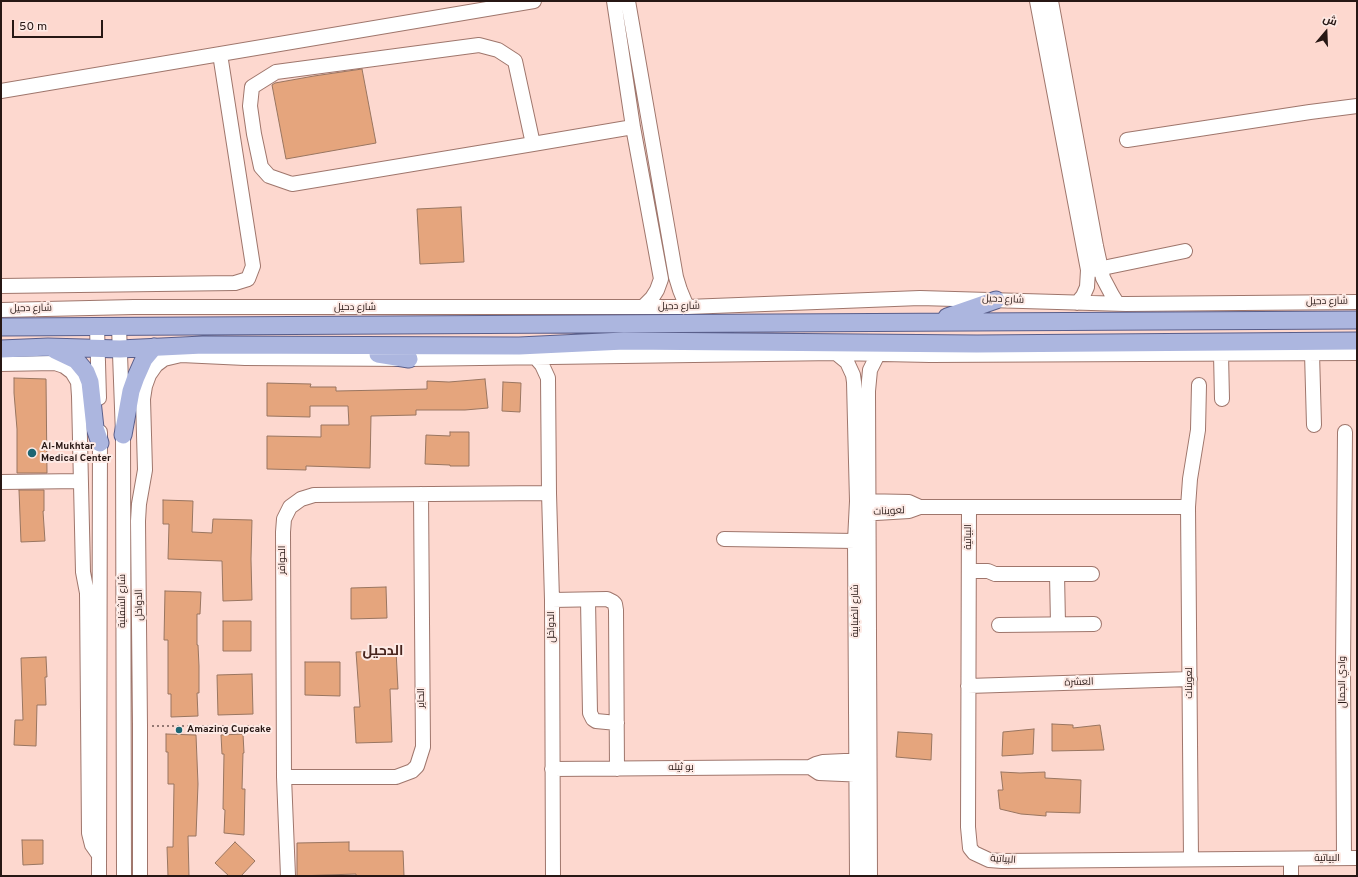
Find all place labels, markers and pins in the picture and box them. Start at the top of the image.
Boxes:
place label: Al-Mukhtar Medical Center [41,441,111,464]
marker: Al-Mukhtar Medical Center [26,447,38,459]
place label: Amazing Cupcake [187,724,271,736]
marker: Amazing Cupcake [174,725,184,735]

